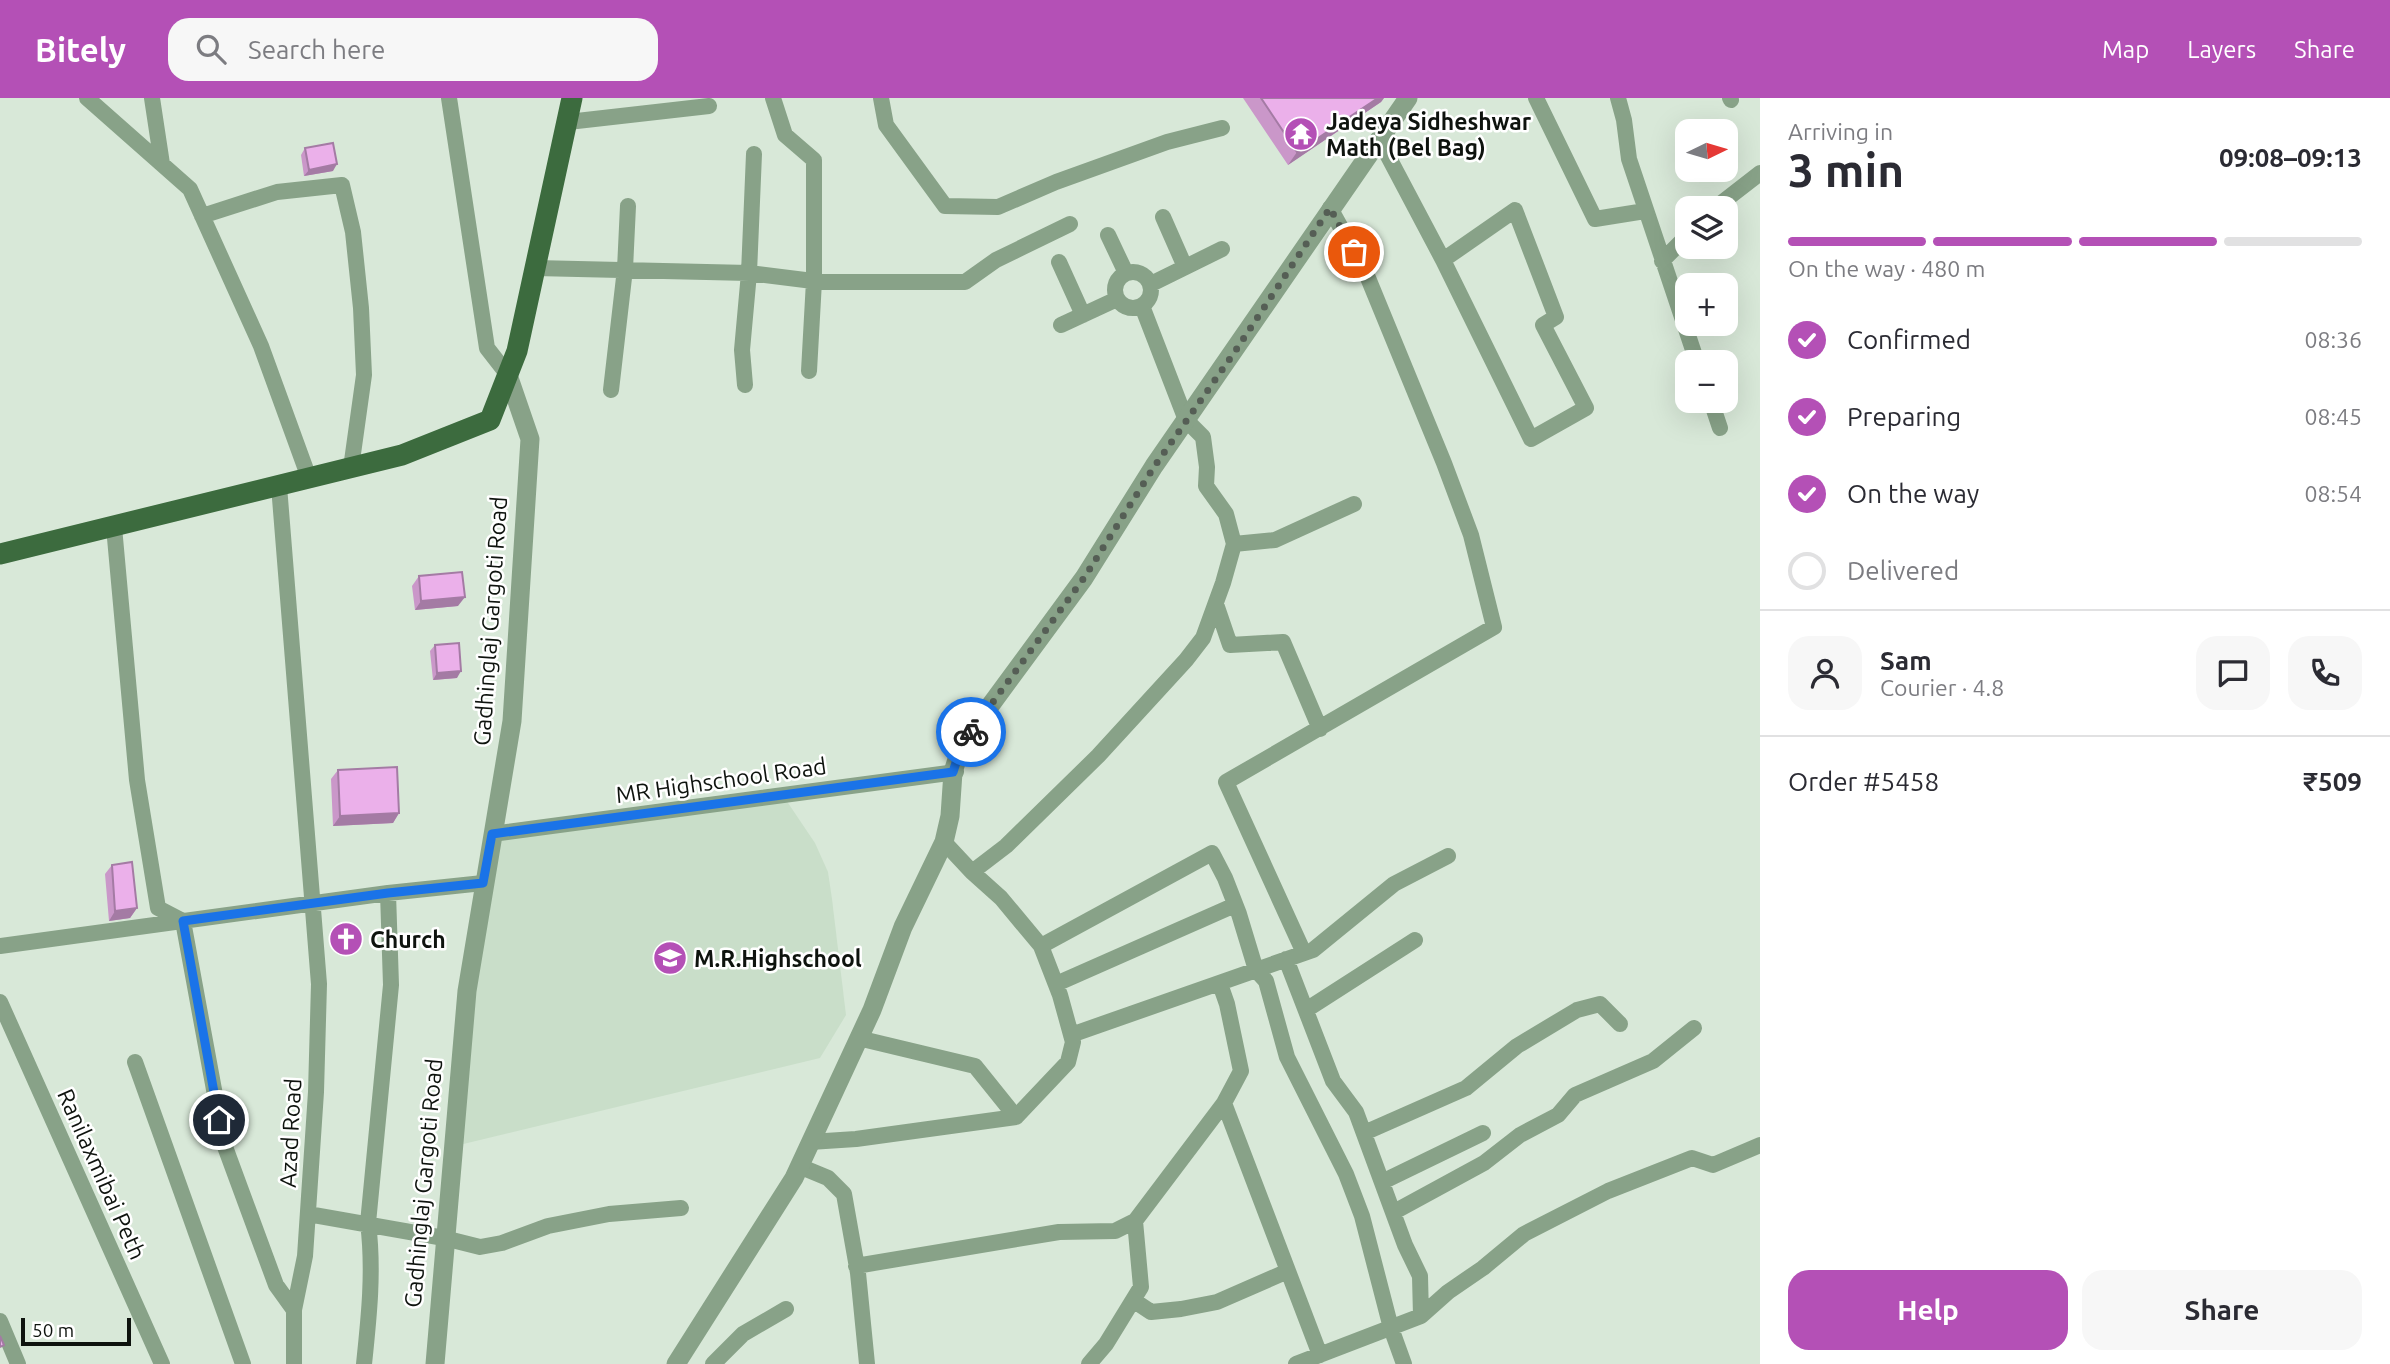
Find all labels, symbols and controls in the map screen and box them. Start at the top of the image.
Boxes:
search box [168,18,658,81]
icon: search [192,30,230,68]
text: Bitely [35,31,126,68]
text: Search here [248,35,385,64]
text: Map [2102,36,2149,63]
text: Layers [2187,36,2256,63]
text: Share [2294,36,2355,63]
place label: Jadeya Sidheshwar Math (Bel Bag) [1326,109,1532,161]
temple icon: Jadeya Sidheshwar Math (Bel Bag) [1282,115,1320,153]
north arrow [1675,119,1738,182]
map controls [1675,119,1738,413]
text: Arriving in [1788,119,1893,144]
text: 09:08–09:13 [2219,143,2362,172]
text: 3 min [1788,144,1904,196]
button: layers [1675,196,1738,259]
pin [1324,222,1384,282]
icon: bag [1335,233,1373,271]
text: On the way · 480 m [1788,256,1985,281]
button: + [1675,273,1738,336]
icon: check [1788,321,1826,359]
text: Confirmed [1847,325,1971,354]
text: 08:36 [2304,327,2362,352]
button: − [1675,350,1738,413]
icon: check [1788,398,1826,436]
text: Preparing [1847,402,1961,431]
text: 08:45 [2304,404,2362,429]
icon: check [1788,475,1826,513]
text: On the way [1847,479,1979,508]
text: 08:54 [2304,481,2362,506]
street label: Gadhinglaj Gargoti Road [469,496,511,746]
text: Delivered [1847,556,1959,585]
button: person [1788,636,1862,710]
button: chat [2196,636,2270,710]
button: phone [2288,636,2362,710]
text: Sam [1880,646,1932,675]
text: Courier · 4.8 [1880,675,2004,700]
courier [936,697,1006,767]
icon: bike [952,713,990,751]
street label: MR Highschool Road [614,753,828,807]
text: Order #5458 [1788,767,1939,796]
text: ₹509 [2303,767,2362,796]
church icon: Church [327,920,365,958]
place label: Church [370,927,446,952]
school or university icon: M.R.Highschool [651,939,689,977]
place label: M.R.Highschool [694,946,862,971]
street label: Gadhinglaj Gargoti Road [400,1058,446,1308]
street label: Azad Road [275,1078,305,1188]
street label: Ranilaxmibai Peth [53,1085,151,1263]
pin [189,1090,249,1150]
icon: home [200,1101,238,1139]
button: Help [1788,1270,2068,1350]
button: Share [2082,1270,2362,1350]
scale bar [21,1315,131,1347]
text: 50 m [32,1319,74,1341]

